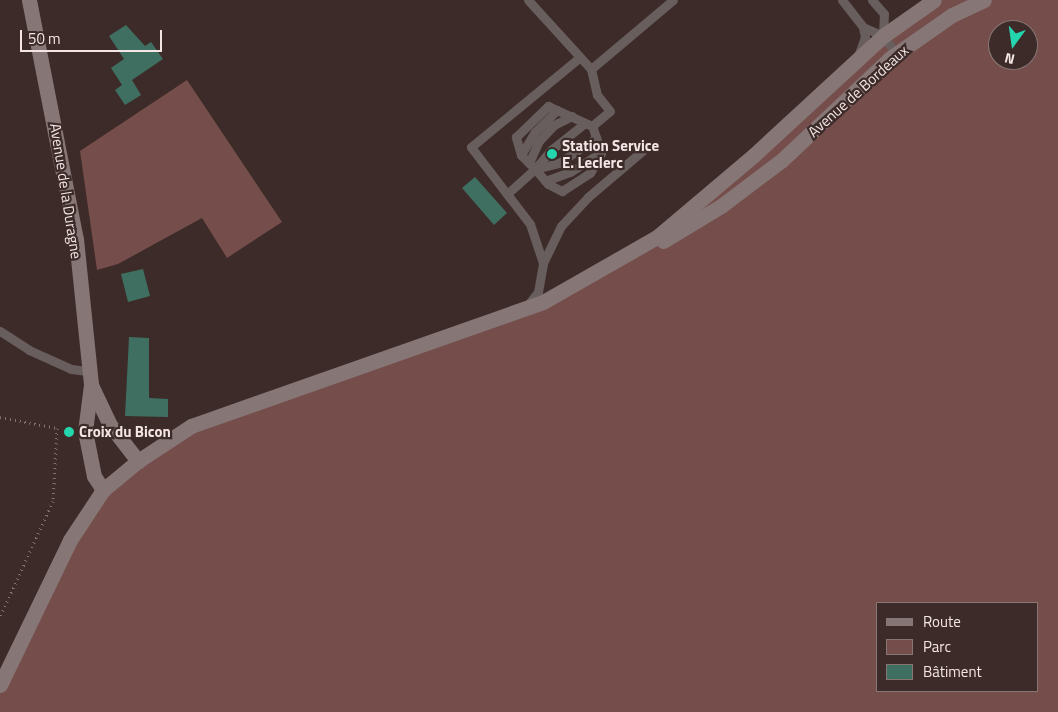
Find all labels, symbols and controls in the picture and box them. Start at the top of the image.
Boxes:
scale bar [22,20,165,52]
north arrow [988,20,1038,70]
text: 50 m [28,27,61,50]
street label: Avenue de Bordeaux [804,41,912,141]
text: N [1002,48,1017,70]
street label: Avenue de la Duragne [46,122,86,260]
place label: Station Service E. Leclerc [562,136,659,171]
marker: Station Service E. Leclerc [546,148,558,160]
place label: Croix du Bicon [79,423,171,441]
marker: Croix du Bicon [63,426,75,438]
legend [876,602,1038,692]
text: Route [923,610,961,633]
text: Parc [923,635,951,658]
text: Bâtiment [923,660,982,683]

